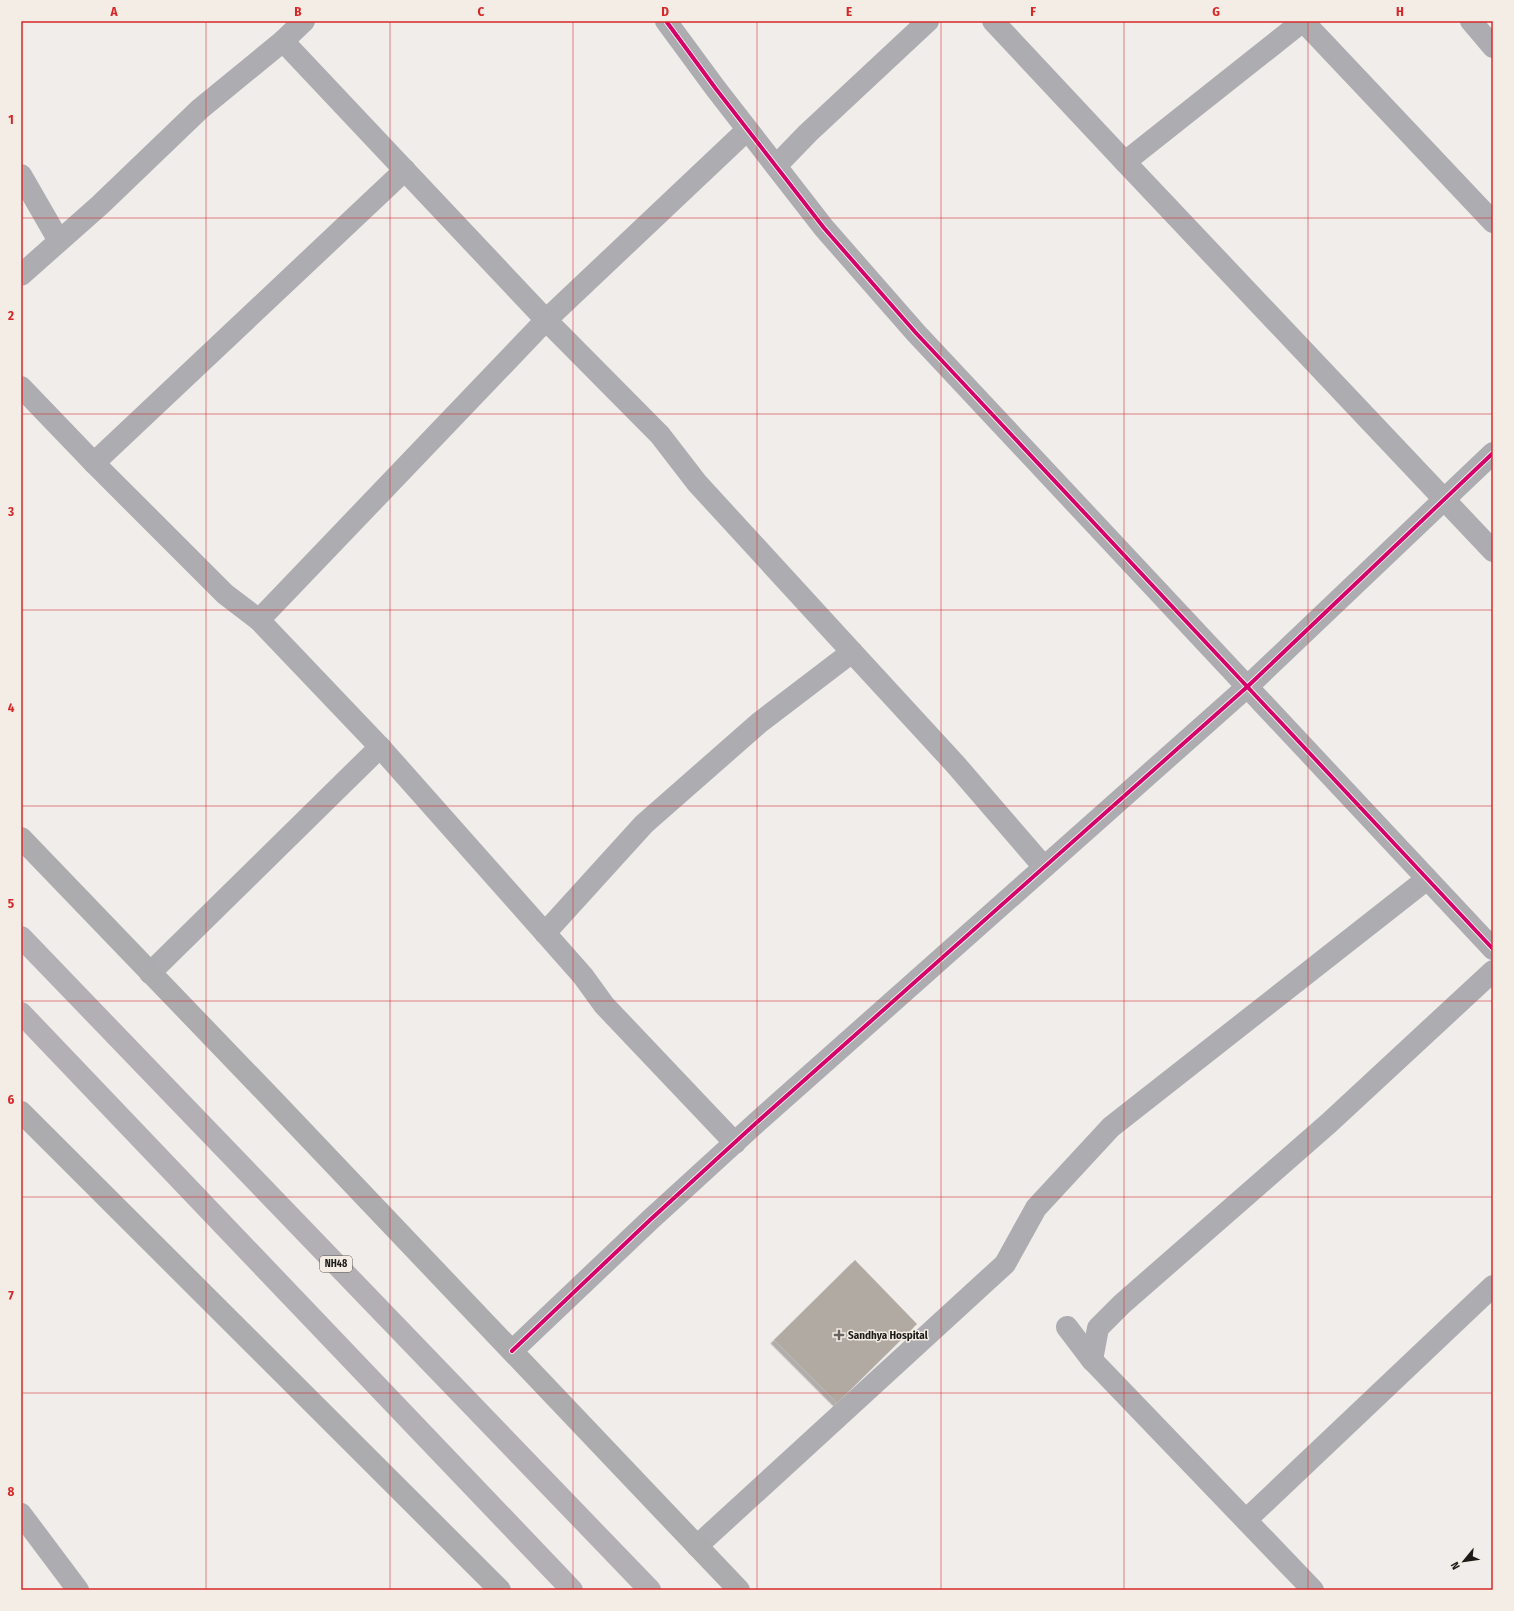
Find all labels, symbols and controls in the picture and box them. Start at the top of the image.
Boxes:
text: A [109,4,118,19]
text: B [294,4,302,19]
text: C [478,4,485,19]
text: D [661,4,669,19]
text: E [846,4,852,19]
text: F [1030,4,1036,19]
text: G [1212,4,1220,19]
text: H [1396,4,1404,19]
text: 1 [8,112,14,127]
text: 2 [7,308,14,323]
text: 3 [7,504,14,519]
text: 4 [8,700,15,715]
text: 5 [8,896,14,911]
text: 6 [8,1092,15,1107]
road number: NH48 [320,1256,352,1272]
text: 7 [8,1288,14,1303]
marker: Sandhya Hospital [833,1329,845,1341]
place label: Sandhya Hospital [848,1329,929,1342]
text: 8 [8,1484,15,1499]
north arrow [1444,1541,1484,1581]
text: N [1448,1560,1463,1572]

